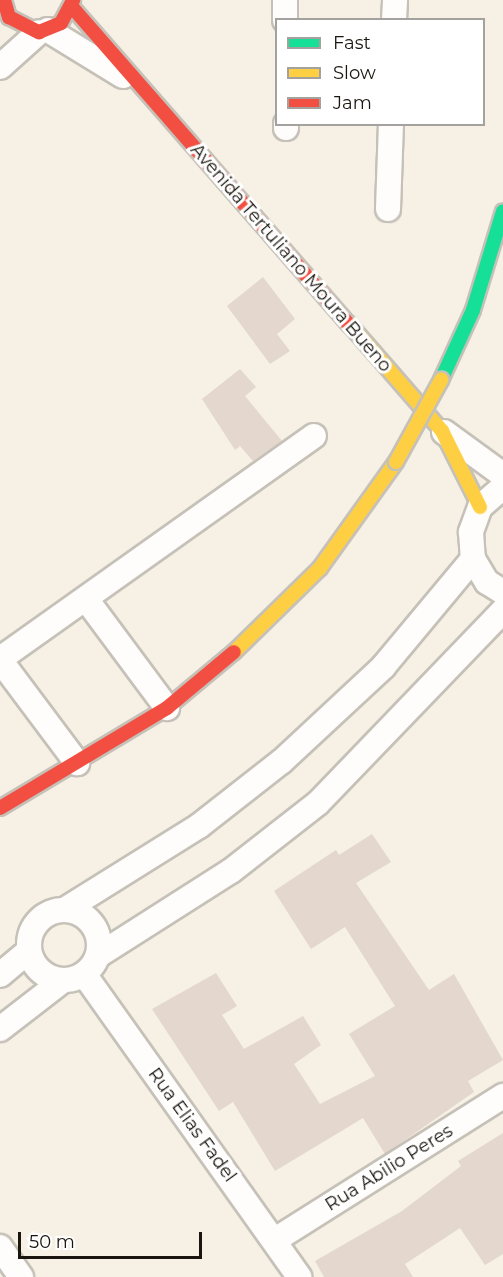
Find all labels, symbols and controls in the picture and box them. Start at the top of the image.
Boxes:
legend [275,18,485,126]
text: Fast [333,32,371,54]
text: Slow [333,62,376,84]
text: Jam [333,92,372,114]
street label: Avenida Tertuliano Moura Bueno [186,139,396,377]
street label: Rua Elias Fadel [143,1064,241,1186]
street label: Rua Abilio Peres [321,1120,457,1216]
scale bar [21,1220,206,1258]
text: 50 m [29,1231,75,1253]

